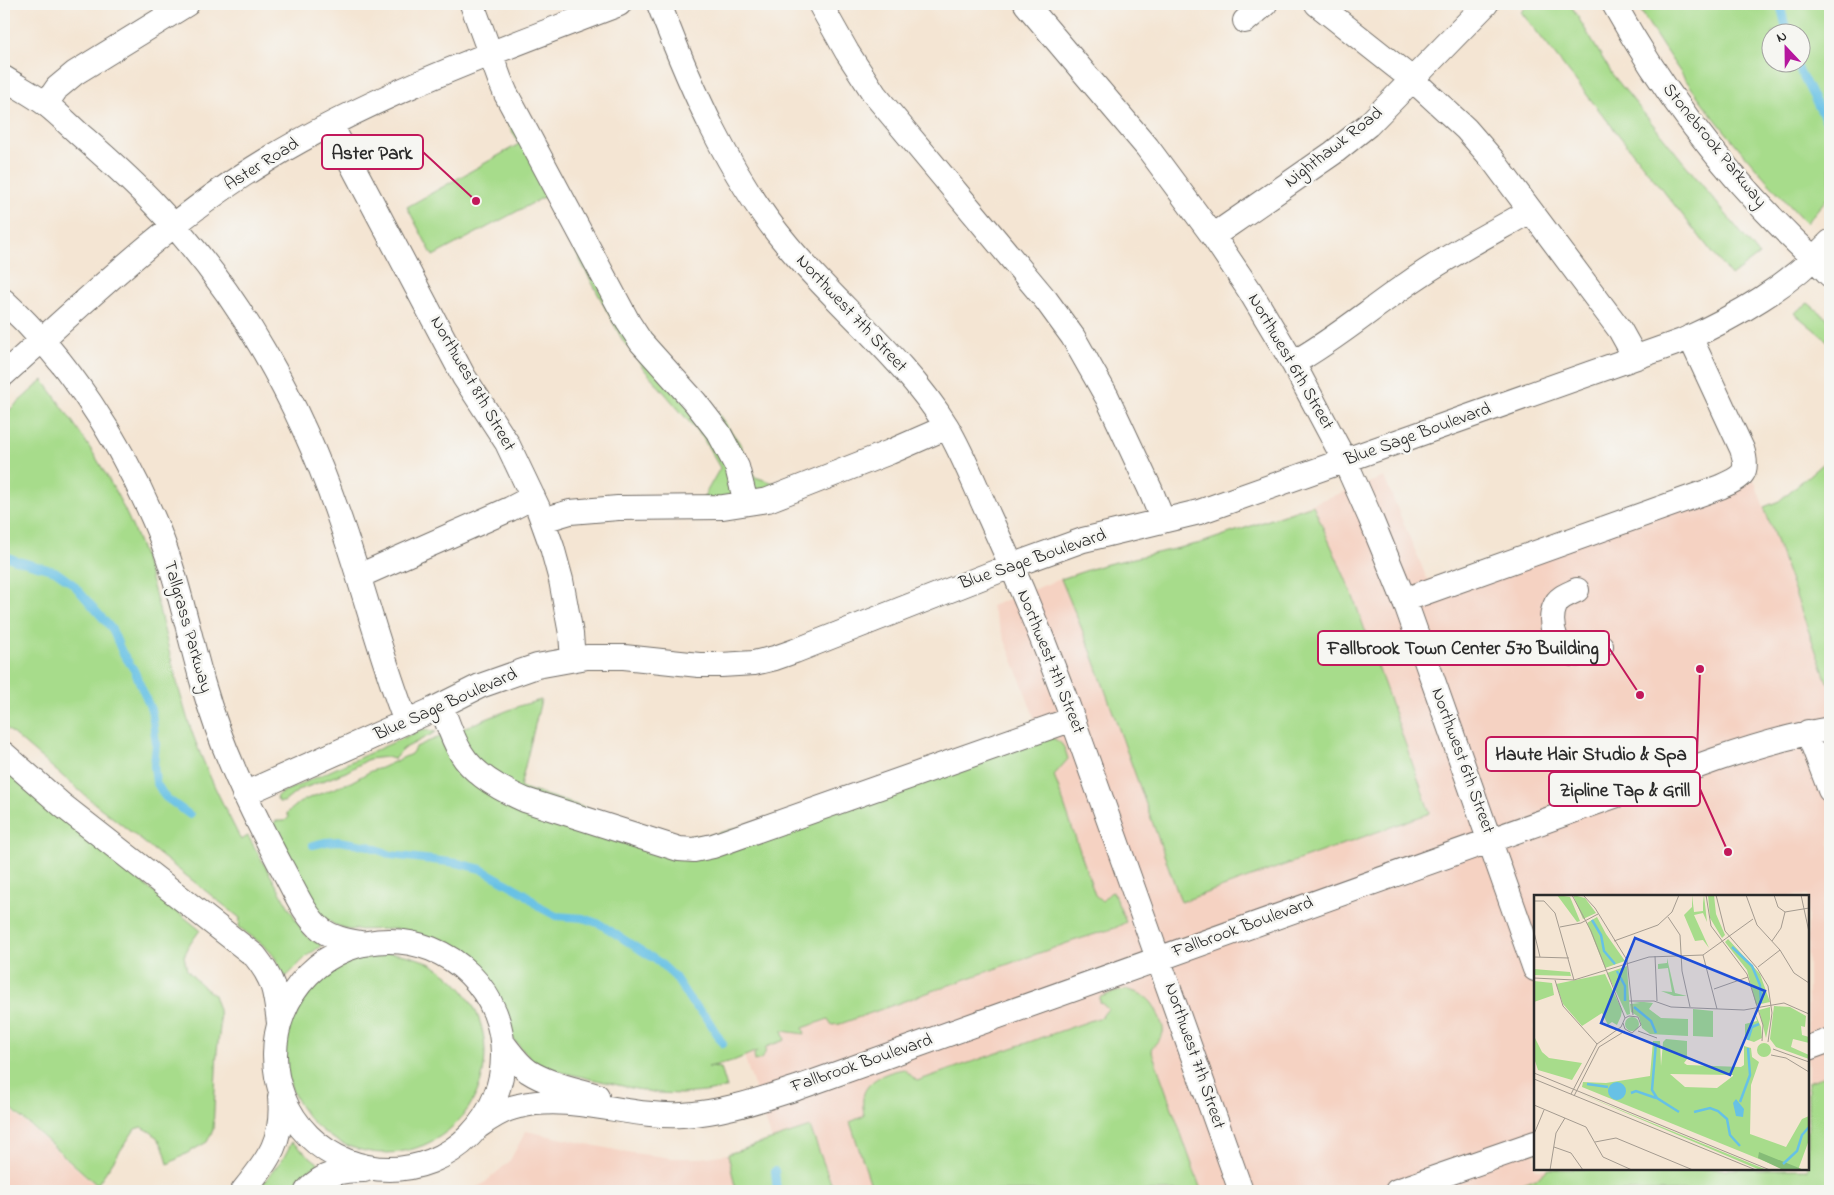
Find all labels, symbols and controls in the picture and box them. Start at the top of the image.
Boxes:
north arrow [1762,22,1812,72]
text: N [1773,26,1790,49]
street label: Stonebrook Parkway [1656,78,1772,214]
street label: Nighthawk Road [1279,101,1389,196]
street label: Aster Road [220,132,304,198]
callout: Aster Park [322,135,423,169]
text: Aster Park [331,141,413,168]
street label: Northwest 7th Street [789,249,913,379]
street label: Northwest 6th Street [1240,289,1340,435]
street label: Northwest 8th Street [423,311,521,457]
street label: Blue Sage Boulevard [1340,396,1495,475]
street label: Blue Sage Boulevard [955,523,1110,599]
street label: Tallgrass Parkway [155,558,218,696]
street label: Northwest 7th Street [1009,586,1091,738]
callout: Fallbrook Town Center 570 Building [1318,631,1609,665]
text: Fallbrook Town Center 570 Building [1326,636,1599,665]
street label: Blue Sage Boulevard [369,662,522,750]
street label: Northwest 6th Street [1424,684,1500,838]
callout: Haute Hair Studio & Spa [1486,737,1697,771]
text: Haute Hair Studio & Spa [1495,742,1687,769]
callout: Zipline Tap & Grill [1549,772,1700,806]
text: Zipline Tap & Grill [1560,778,1690,805]
street label: Fallbrook Boulevard [1168,890,1317,966]
inset map [1534,895,1809,1170]
street label: Northwest 7th Street [1157,979,1231,1133]
street label: Fallbrook Boulevard [787,1028,936,1101]

